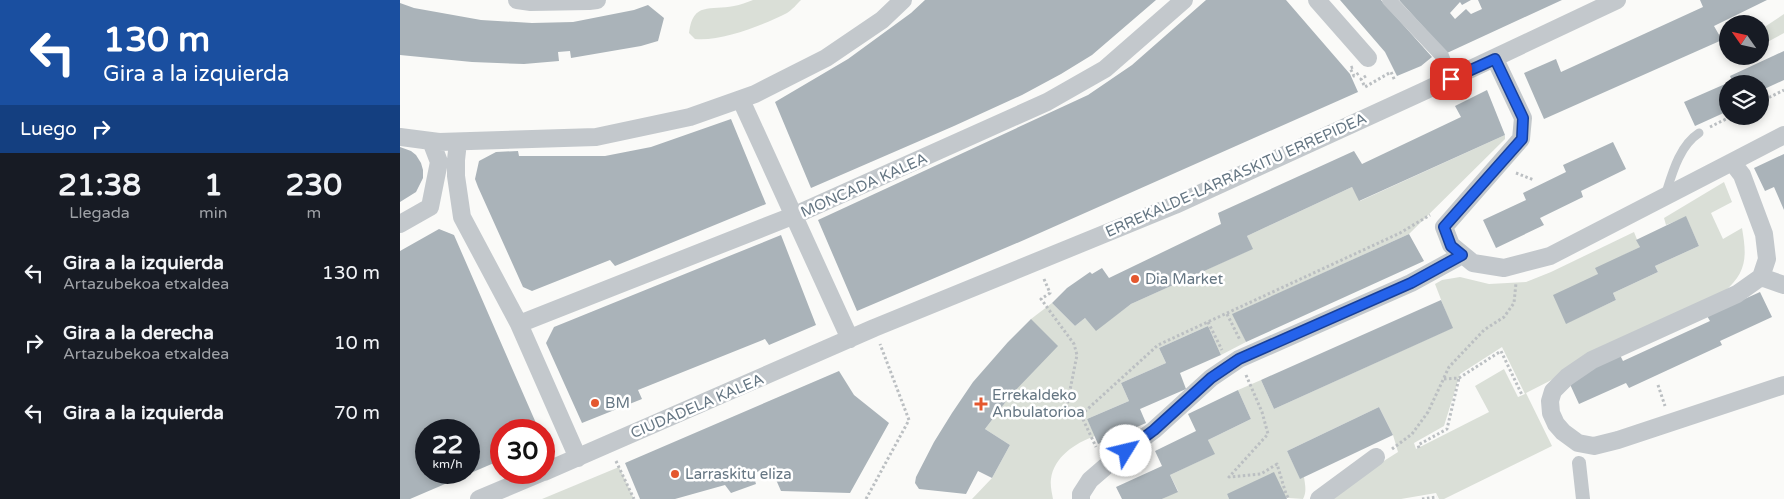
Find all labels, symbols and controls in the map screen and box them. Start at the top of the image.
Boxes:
north arrow [1719,15,1769,65]
map controls [1719,15,1769,125]
text: 130 m [103,19,210,61]
icon: left [20,20,85,85]
pin [1430,58,1472,100]
text: Gira a la izquierda [103,61,289,87]
icon: arrive [1437,65,1465,93]
button: layers [1719,75,1769,125]
street label: ERREKALDE-LARRASKITU ERREPIDEA [1103,109,1369,241]
icon: right [87,115,115,143]
text: Luego [20,118,77,140]
street label: MONCADA KALEA [798,149,930,221]
text: 21:38 [58,167,141,204]
text: 1 [204,167,223,204]
text: 230 [286,167,342,204]
text: Llegada [69,203,130,223]
text: min [199,203,228,223]
text: m [306,203,321,223]
text: Gira a la izquierda [63,252,224,274]
icon: left [20,259,48,287]
text: 130 m [322,262,380,284]
place label: Dia Market [1145,270,1223,288]
marker: Dia Market [1129,273,1141,285]
text: Artazubekoa etxaldea [63,274,229,294]
text: Gira a la derecha [63,322,214,344]
icon: right [20,329,48,357]
text: 10 m [334,332,380,354]
text: Artazubekoa etxaldea [63,344,229,364]
street label: CIUDADELA KALEA [628,370,766,442]
place label: Errekaldeko Anbulatorioa [992,386,1085,421]
place label: BM [605,394,630,412]
marker: BM [589,397,601,409]
marker: Errekaldeko Anbulatorioa [974,397,988,411]
icon: left [20,399,48,427]
text: Gira a la izquierda [63,402,224,424]
text: 70 m [334,402,380,424]
speed limit sign: 30 [490,419,555,484]
position arrow [1099,424,1151,476]
text: 22 [432,430,463,460]
text: km/h [432,457,463,471]
place label: Larraskitu eliza [685,465,792,483]
marker: Larraskitu eliza [669,468,681,480]

